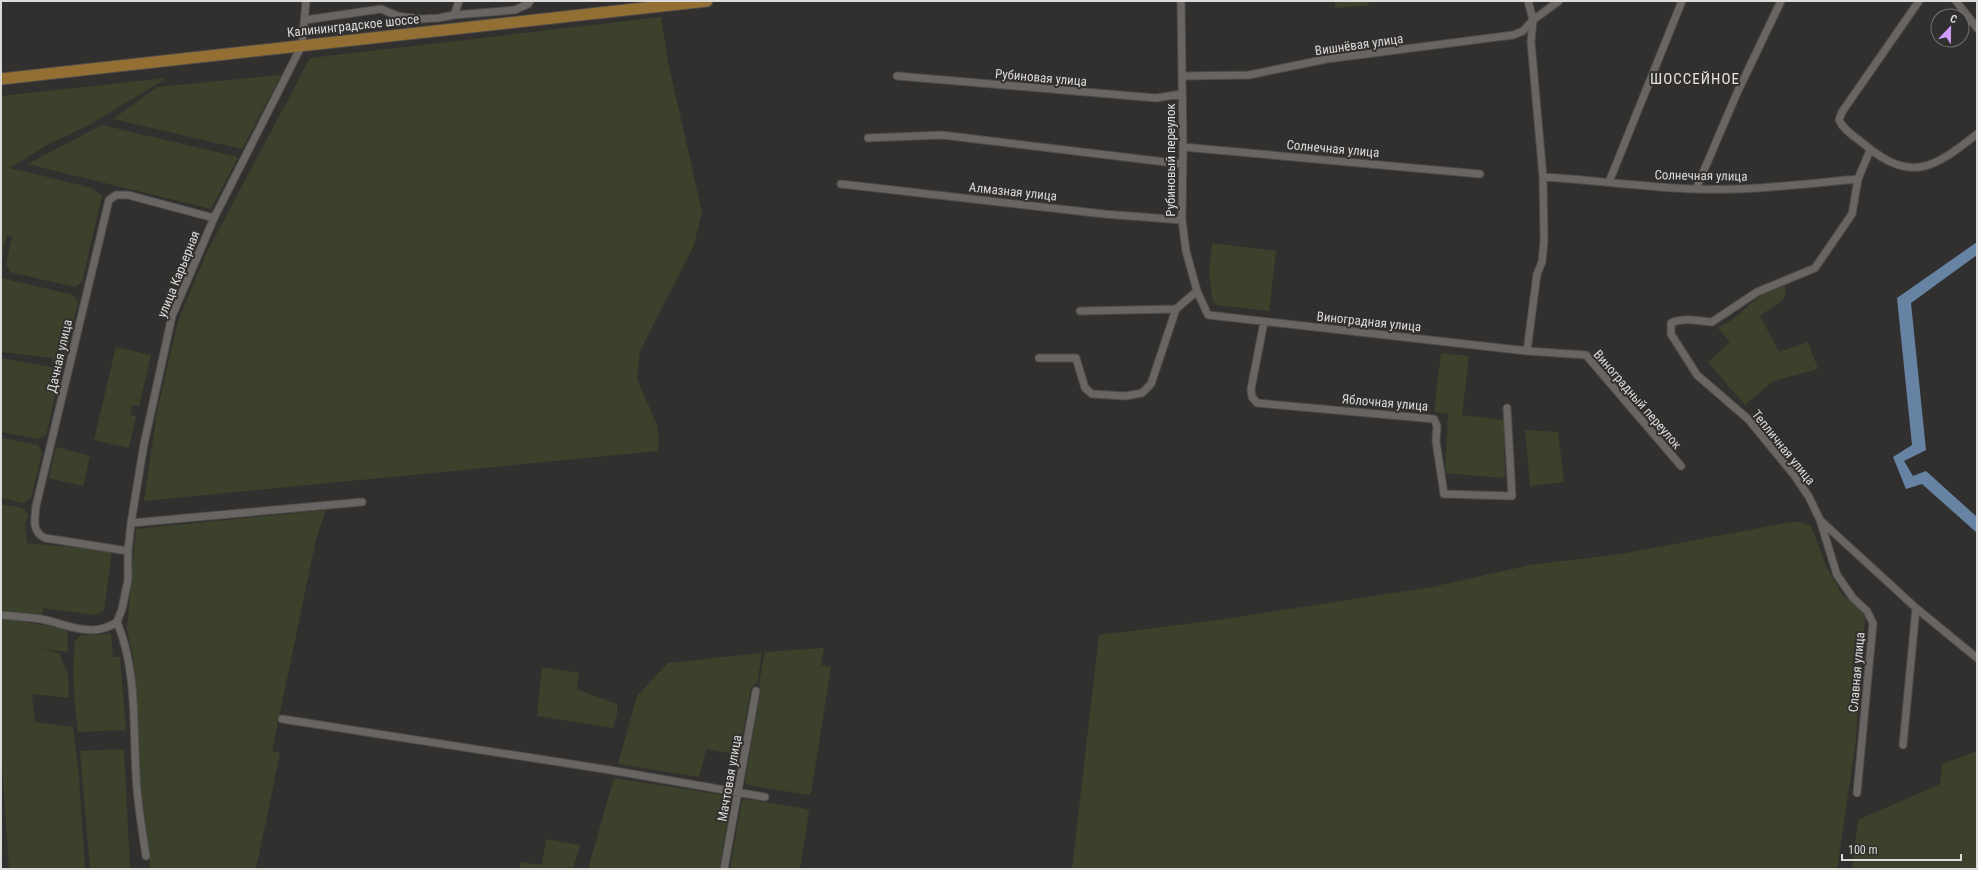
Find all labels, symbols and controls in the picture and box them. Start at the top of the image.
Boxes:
north arrow [1930,8,1970,48]
street label: Калининградское шоссе [286,11,420,40]
text: С [1948,12,1959,26]
street label: Вишнёвая улица [1314,31,1404,58]
street label: Рубиновая улица [994,66,1088,89]
district label: ШОССЕЙНОЕ [1650,70,1740,88]
street label: Рубиновый переулок [1163,103,1178,217]
street label: Солнечная улица [1286,137,1380,160]
street label: Солнечная улица [1654,167,1748,184]
street label: Алмазная улица [968,179,1058,204]
street label: улица Карьерная [154,229,203,320]
street label: Виноградная улица [1316,309,1422,334]
street label: Дачная улица [44,318,75,394]
street label: Виноградный переулок [1591,347,1685,452]
street label: Яблочная улица [1341,391,1429,414]
street label: Тепличная улица [1749,407,1818,488]
street label: Славная улица [1846,631,1867,713]
street label: Мачтовая улица [715,734,744,823]
scale bar [1842,836,1961,862]
text: 100 m [1848,843,1878,857]

